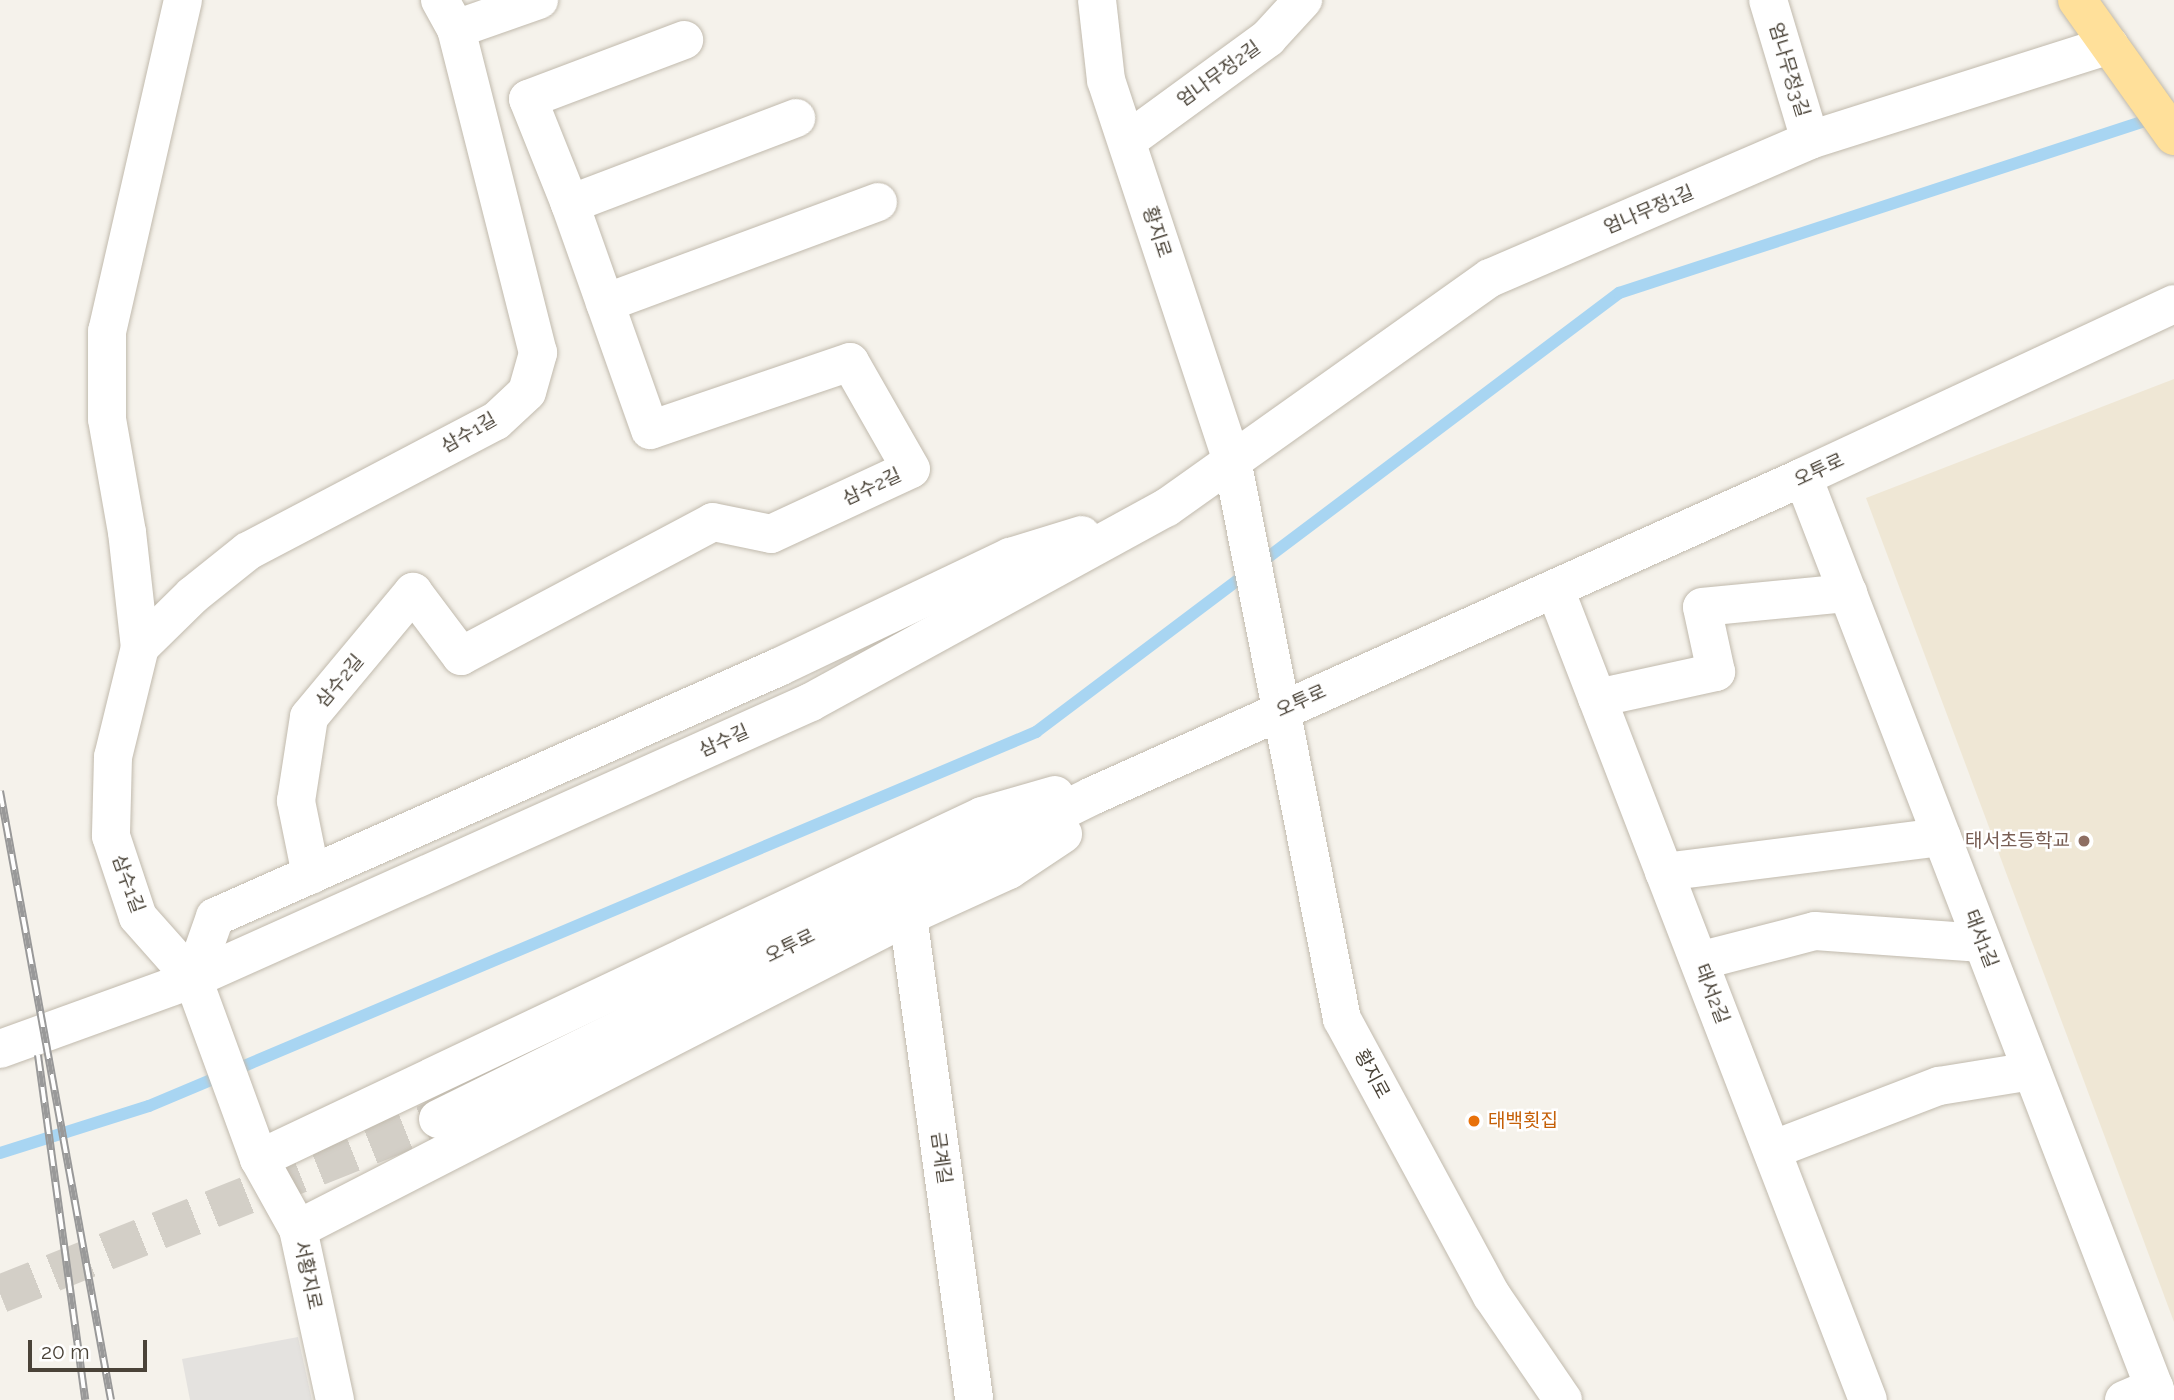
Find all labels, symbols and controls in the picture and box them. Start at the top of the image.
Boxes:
street label: 엄나무정3길 [1764,20,1814,120]
street label: 엄나무정2길 [1173,36,1265,112]
street label: 엄나무정1길 [1601,181,1697,239]
street label: 황지로 [1138,204,1176,260]
street label: 삼수1길 [437,408,501,458]
street label: 오투로 [1790,449,1848,491]
street label: 삼수2길 [839,463,905,511]
street label: 삼수2길 [311,650,369,712]
street label: 오투로 [1272,680,1330,722]
street label: 삼수길 [695,720,753,762]
place label: 태서초등학교 [1965,830,2070,852]
marker: 태서초등학교 [2076,833,2092,849]
street label: 삼수1길 [107,852,149,916]
street label: 태서1길 [1960,907,2002,971]
street label: 오투로 [761,924,819,968]
street label: 태서2길 [1690,961,1734,1027]
street label: 황지로 [1350,1045,1394,1103]
place label: 태백횟집 [1488,1110,1558,1132]
marker: 태백횟집 [1466,1113,1482,1129]
street label: 금계길 [926,1130,956,1186]
street label: 서황지로 [290,1238,326,1312]
scale bar [32,1326,150,1370]
text: 20 m [41,1339,89,1364]

